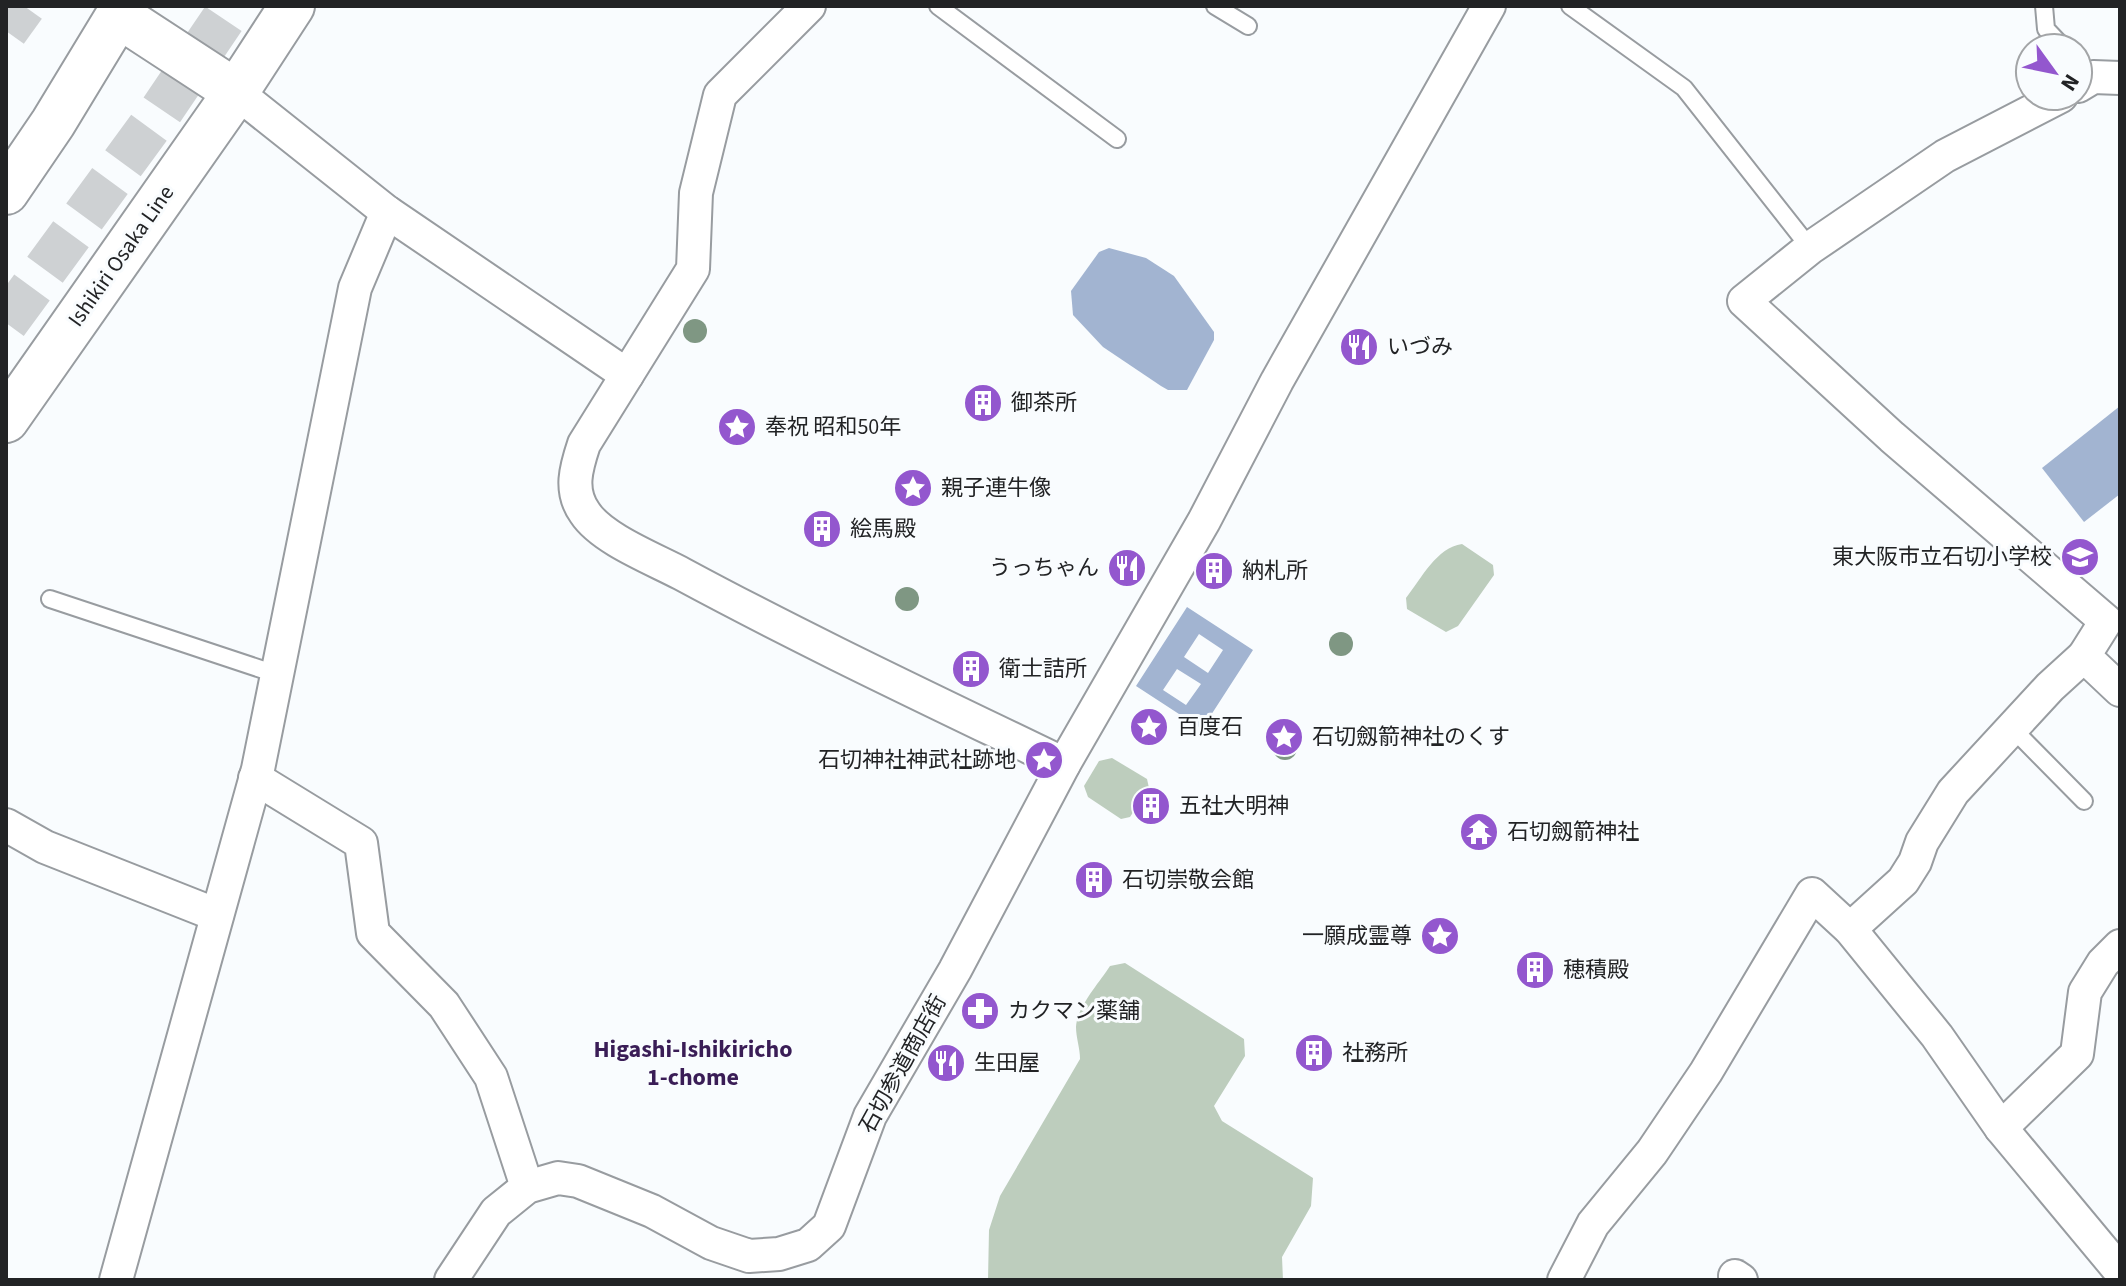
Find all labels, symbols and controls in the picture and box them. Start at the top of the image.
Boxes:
north arrow [2014,32,2094,112]
text: N [2053,67,2087,97]
street label: Ishikiri Osaka Line [60,179,182,333]
restaurant icon: いづみ [1338,326,1380,368]
place label: いづみ [1387,331,1453,363]
building icon: 御茶所 [962,382,1004,424]
place label: 御茶所 [1011,387,1077,419]
place icon: 奉祝 昭和50年 [716,406,758,448]
place label: 奉祝 昭和50年 [765,411,901,443]
place icon: 親子連牛像 [892,467,934,509]
place label: 親子連牛像 [941,472,1051,504]
building icon: 絵馬殿 [801,508,843,550]
place label: 絵馬殿 [850,513,916,545]
school or university icon: 東大阪市立石切小学校 [2059,536,2101,578]
place label: 東大阪市立石切小学校 [1832,541,2052,573]
restaurant icon: うっちゃん [1106,547,1148,589]
building icon: 納札所 [1193,550,1235,592]
place label: うっちゃん [989,552,1099,584]
place label: 納札所 [1242,555,1308,587]
building icon: 衛士詰所 [950,648,992,690]
place label: 衛士詰所 [999,653,1087,685]
place icon: 百度石 [1128,706,1170,748]
place label: 百度石 [1177,711,1243,743]
place icon: 石切劔箭神社のくす [1263,716,1305,758]
place label: 石切劔箭神社のくす [1312,721,1510,753]
place icon: 石切神社神武社跡地 [1023,739,1065,781]
place label: 石切神社神武社跡地 [818,744,1016,776]
building icon: 五社大明神 [1130,785,1172,827]
place label: 五社大明神 [1179,790,1289,822]
temple icon: 石切劔箭神社 [1458,811,1500,853]
place label: 石切劔箭神社 [1507,816,1639,848]
building icon: 石切崇敬会館 [1073,859,1115,901]
place label: 石切崇敬会館 [1122,864,1254,896]
place icon: 一願成霊尊 [1419,915,1461,957]
place label: 一願成霊尊 [1302,920,1412,952]
building icon: 穂積殿 [1514,949,1556,991]
place label: 穂積殿 [1563,954,1629,986]
street label: 石切参道商店街 [852,989,954,1139]
pharmacy icon: カクマン薬舗 [959,990,1001,1032]
place label: カクマン薬舗 [1008,995,1140,1027]
district label: Higashi-Ishikiricho 1-chome [593,1032,793,1095]
building icon: 社務所 [1293,1032,1335,1074]
place label: 社務所 [1342,1037,1408,1069]
restaurant icon: 生田屋 [925,1042,967,1084]
place label: 生田屋 [974,1047,1040,1079]

